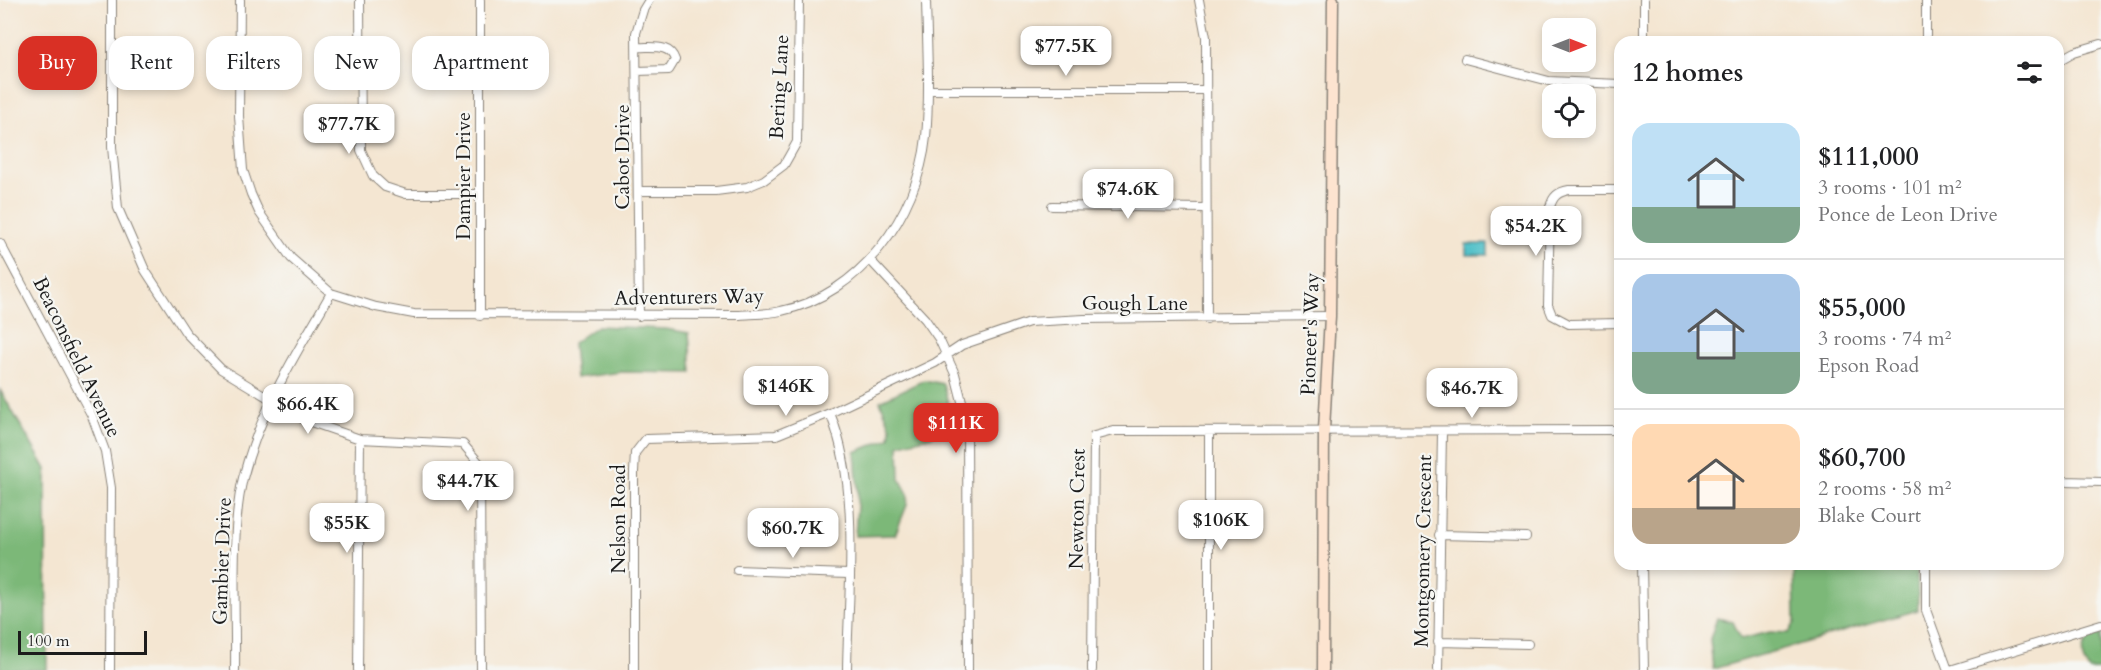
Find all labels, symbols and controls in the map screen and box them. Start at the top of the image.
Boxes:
north arrow [1542,18,1596,72]
map controls [1542,18,1596,138]
pin: $77.5K [1017,26,1115,77]
text: $77.5K [1035,32,1097,59]
street label: Bering Lane [763,34,795,140]
chip: Buy [18,36,97,90]
chip: Rent [109,36,194,90]
chip: Filters [206,36,302,90]
chip: New [314,36,400,90]
chip: Apartment [412,36,549,90]
text: 12 homes [1632,55,1743,90]
icon: filters [2013,56,2046,89]
button: locate [1542,84,1596,138]
pin: $77.7K [300,104,398,155]
street label: Cabot Drive [609,104,636,210]
text: $77.7K [318,110,380,137]
street label: Dampier Drive [450,112,477,240]
text: $111,000 [1818,139,1919,174]
icon: home [1680,147,1752,219]
pin: $74.6K [1079,169,1177,220]
text: 3 rooms · 101 m² [1818,174,1962,201]
text: $74.6K [1097,175,1159,202]
text: Ponce de Leon Drive [1818,201,1998,228]
pin: $54.2K [1487,206,1585,257]
text: $54.2K [1505,212,1567,239]
street label: Beaconsfield Avenue [26,272,128,442]
street label: Pioneer's Way [1294,272,1326,396]
street label: Adventurers Way [614,282,765,312]
street label: Gough Lane [1082,290,1188,317]
text: $55,000 [1818,290,1906,325]
icon: home [1680,298,1752,370]
text: 3 rooms · 74 m² [1818,325,1951,352]
text: Epson Road [1818,352,1919,379]
pin: $146K [744,366,828,417]
pin: $46.7K [1423,368,1521,419]
text: $146K [757,372,815,399]
text: $46.7K [1441,374,1503,401]
pin: $66.4K [259,384,357,435]
text: $66.4K [277,390,339,417]
pin: $111K [914,403,998,454]
text: $111K [927,409,985,436]
text: $60,700 [1818,440,1906,475]
street label: Newton Crest [1062,448,1092,570]
icon: home [1680,448,1752,520]
street label: Montgomery Crescent [1408,454,1438,648]
pin: $44.7K [419,461,517,512]
street label: Nelson Road [605,464,632,574]
text: $44.7K [437,467,499,494]
text: 2 rooms · 58 m² [1818,475,1951,502]
street label: Gambier Drive [206,497,238,625]
pin: $106K [1179,500,1263,551]
text: Blake Court [1818,502,1921,529]
pin: $55K [311,503,383,554]
text: $106K [1192,506,1250,533]
pin: $60.7K [744,508,842,559]
text: $55K [324,509,370,536]
text: $60.7K [762,514,824,541]
scale bar [18,628,147,656]
text: 100 m [27,630,69,652]

